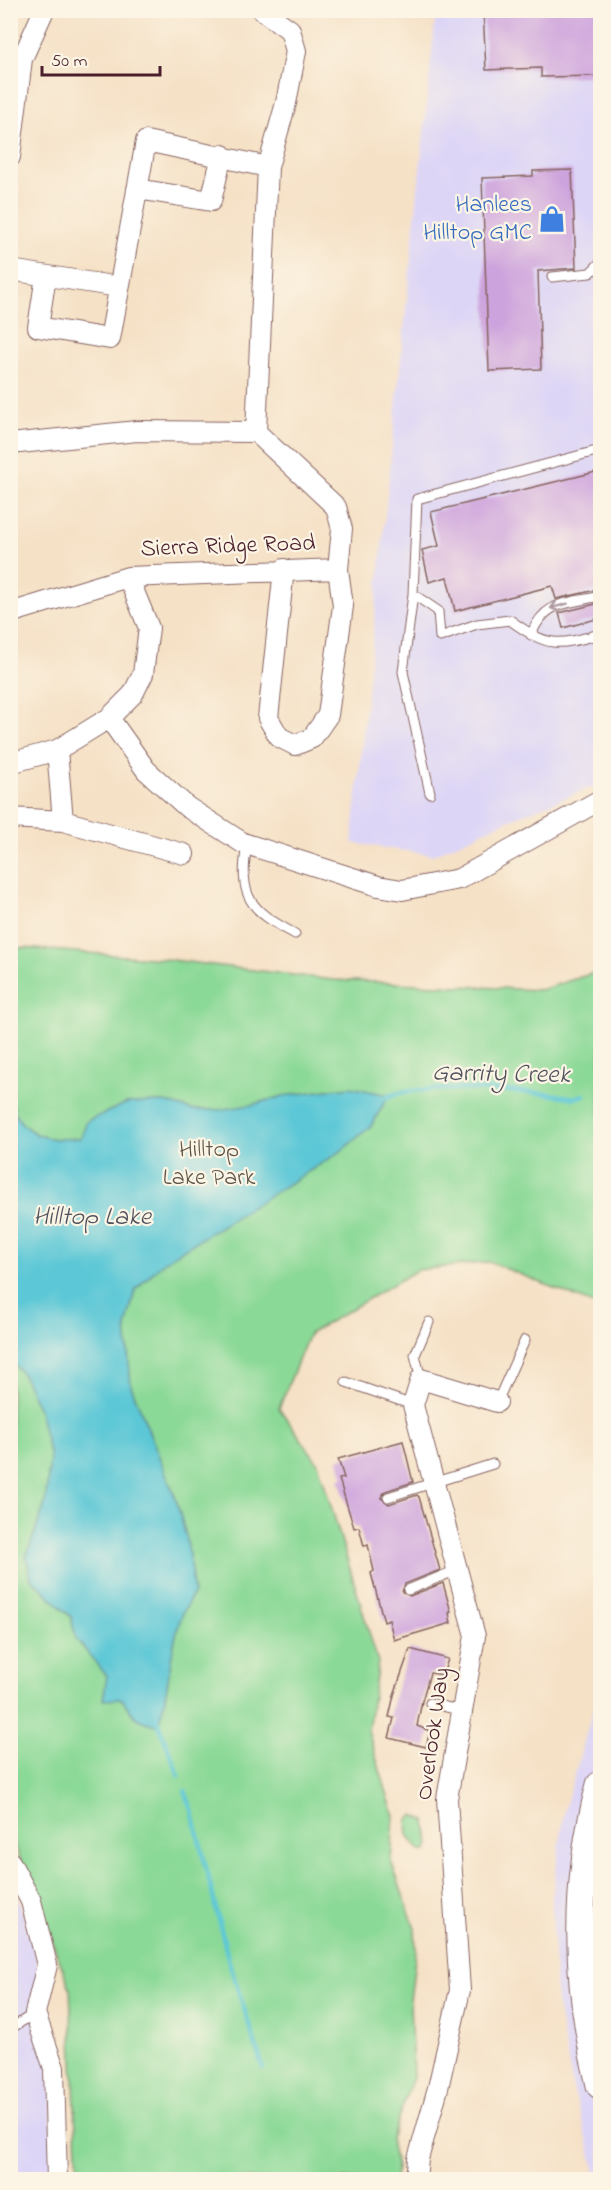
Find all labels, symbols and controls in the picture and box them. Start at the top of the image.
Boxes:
scale bar [42,39,160,77]
text: 50 m [51,49,88,75]
place label: Hanlees Hilltop GMC [423,188,532,251]
shop icon: Hanlees Hilltop GMC [537,204,567,234]
street label: Sierra Ridge Road [140,526,317,568]
one-way arrow [550,601,569,613]
water label: Garrity Creek [432,1055,572,1095]
park label: Hilltop Lake Park [163,1133,256,1196]
water label: Hilltop Lake [33,1199,152,1237]
street label: Overlook Way [407,1665,462,1803]

